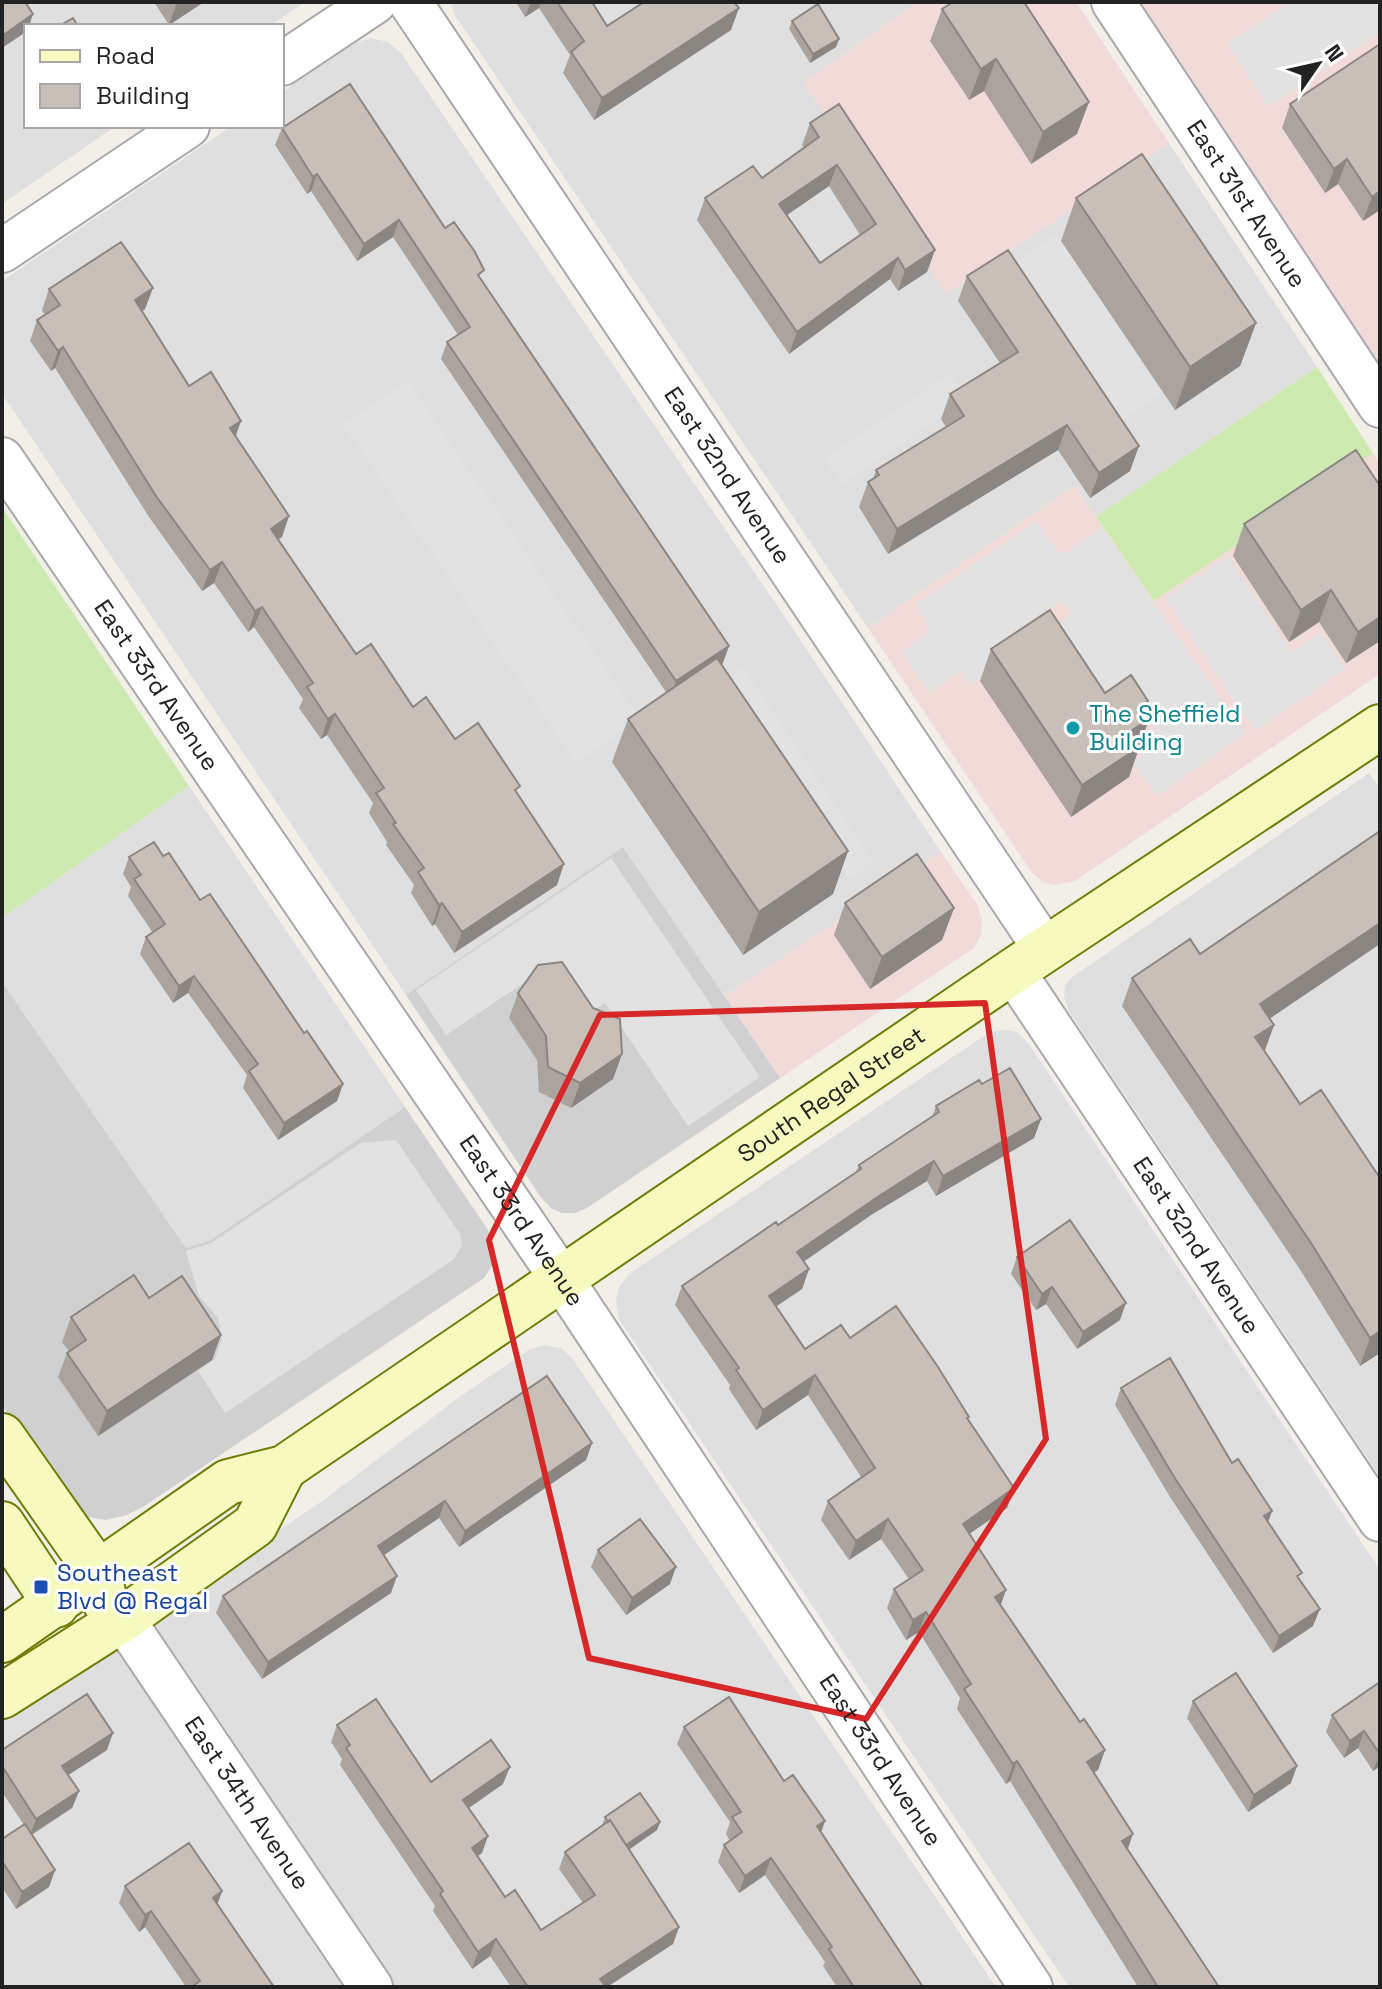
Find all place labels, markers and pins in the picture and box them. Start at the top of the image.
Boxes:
place label: The Sheffield Building [1089,698,1241,757]
marker: The Sheffield Building [1064,719,1082,737]
place label: Southeast Blvd @ Regal [57,1557,208,1616]
marker: Southeast Blvd @ Regal [32,1578,50,1596]

